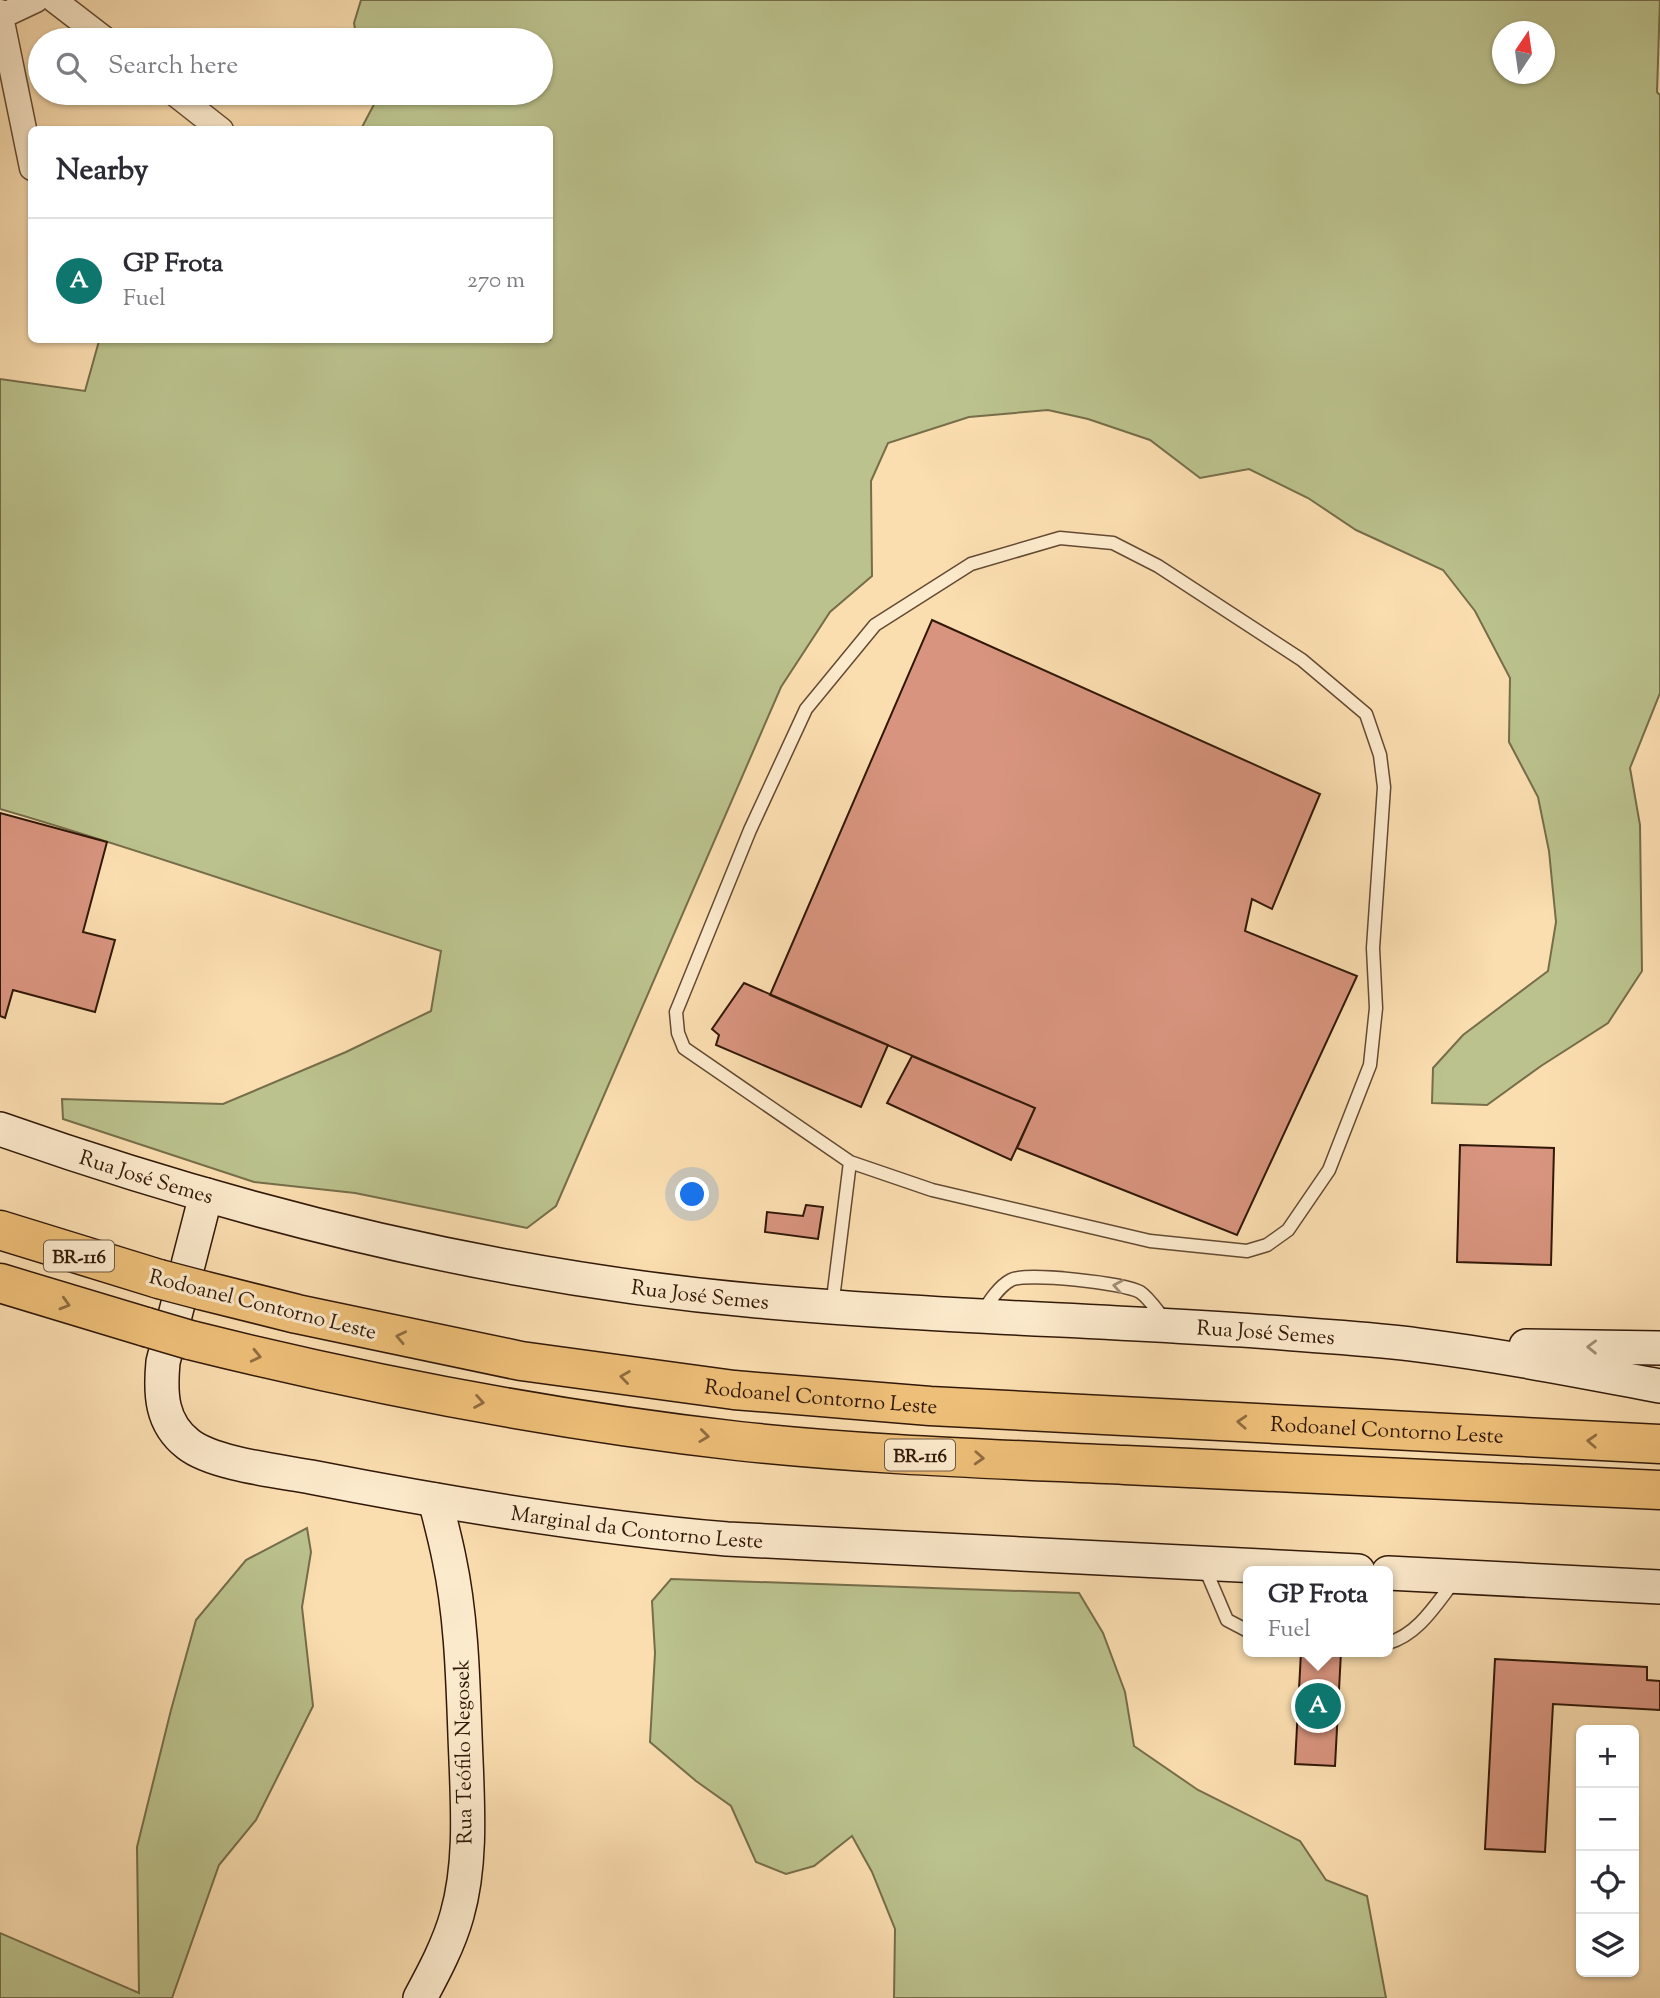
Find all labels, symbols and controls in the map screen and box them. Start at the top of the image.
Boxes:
north arrow [1492,21,1555,84]
search box [28,28,553,105]
icon: search [52,48,90,86]
text: Search here [108,48,238,85]
text: Nearby [56,150,148,193]
text: GP Frota [123,246,223,283]
text: A [70,265,88,298]
text: 270 m [467,265,525,298]
text: Fuel [123,283,166,316]
street label: Rua José Semes [75,1144,216,1213]
your location [675,1177,709,1211]
road number: BR-116 [44,1240,114,1272]
street label: Rodoanel Contorno Leste [146,1263,379,1349]
street label: Rua José Semes [629,1274,770,1319]
one-way arrow [1112,1279,1124,1294]
one-way arrow [59,1295,71,1310]
street label: Rua José Semes [1196,1314,1336,1354]
one-way arrow [395,1331,407,1346]
one-way arrow [1586,1339,1597,1355]
one-way arrow [250,1348,262,1362]
one-way arrow [619,1369,631,1384]
street label: Rodoanel Contorno Leste [702,1373,938,1423]
one-way arrow [473,1394,485,1409]
street label: Rodoanel Contorno Leste [1269,1411,1504,1453]
one-way arrow [1237,1415,1248,1430]
one-way arrow [698,1429,709,1444]
one-way arrow [1586,1433,1597,1448]
road number: BR-116 [885,1440,955,1470]
one-way arrow [974,1451,985,1466]
street label: Marginal da Contorno Leste [509,1500,764,1558]
popup [1243,1566,1393,1657]
text: GP Frota [1268,1577,1368,1614]
text: Fuel [1268,1614,1311,1647]
street label: Rua Teófilo Negosek [448,1659,482,1845]
pin: A [1295,1680,1341,1732]
map controls [1576,1725,1639,1977]
button: + [1576,1725,1639,1788]
button: − [1576,1788,1639,1851]
button: locate [1576,1851,1639,1914]
button: layers [1576,1914,1639,1977]

